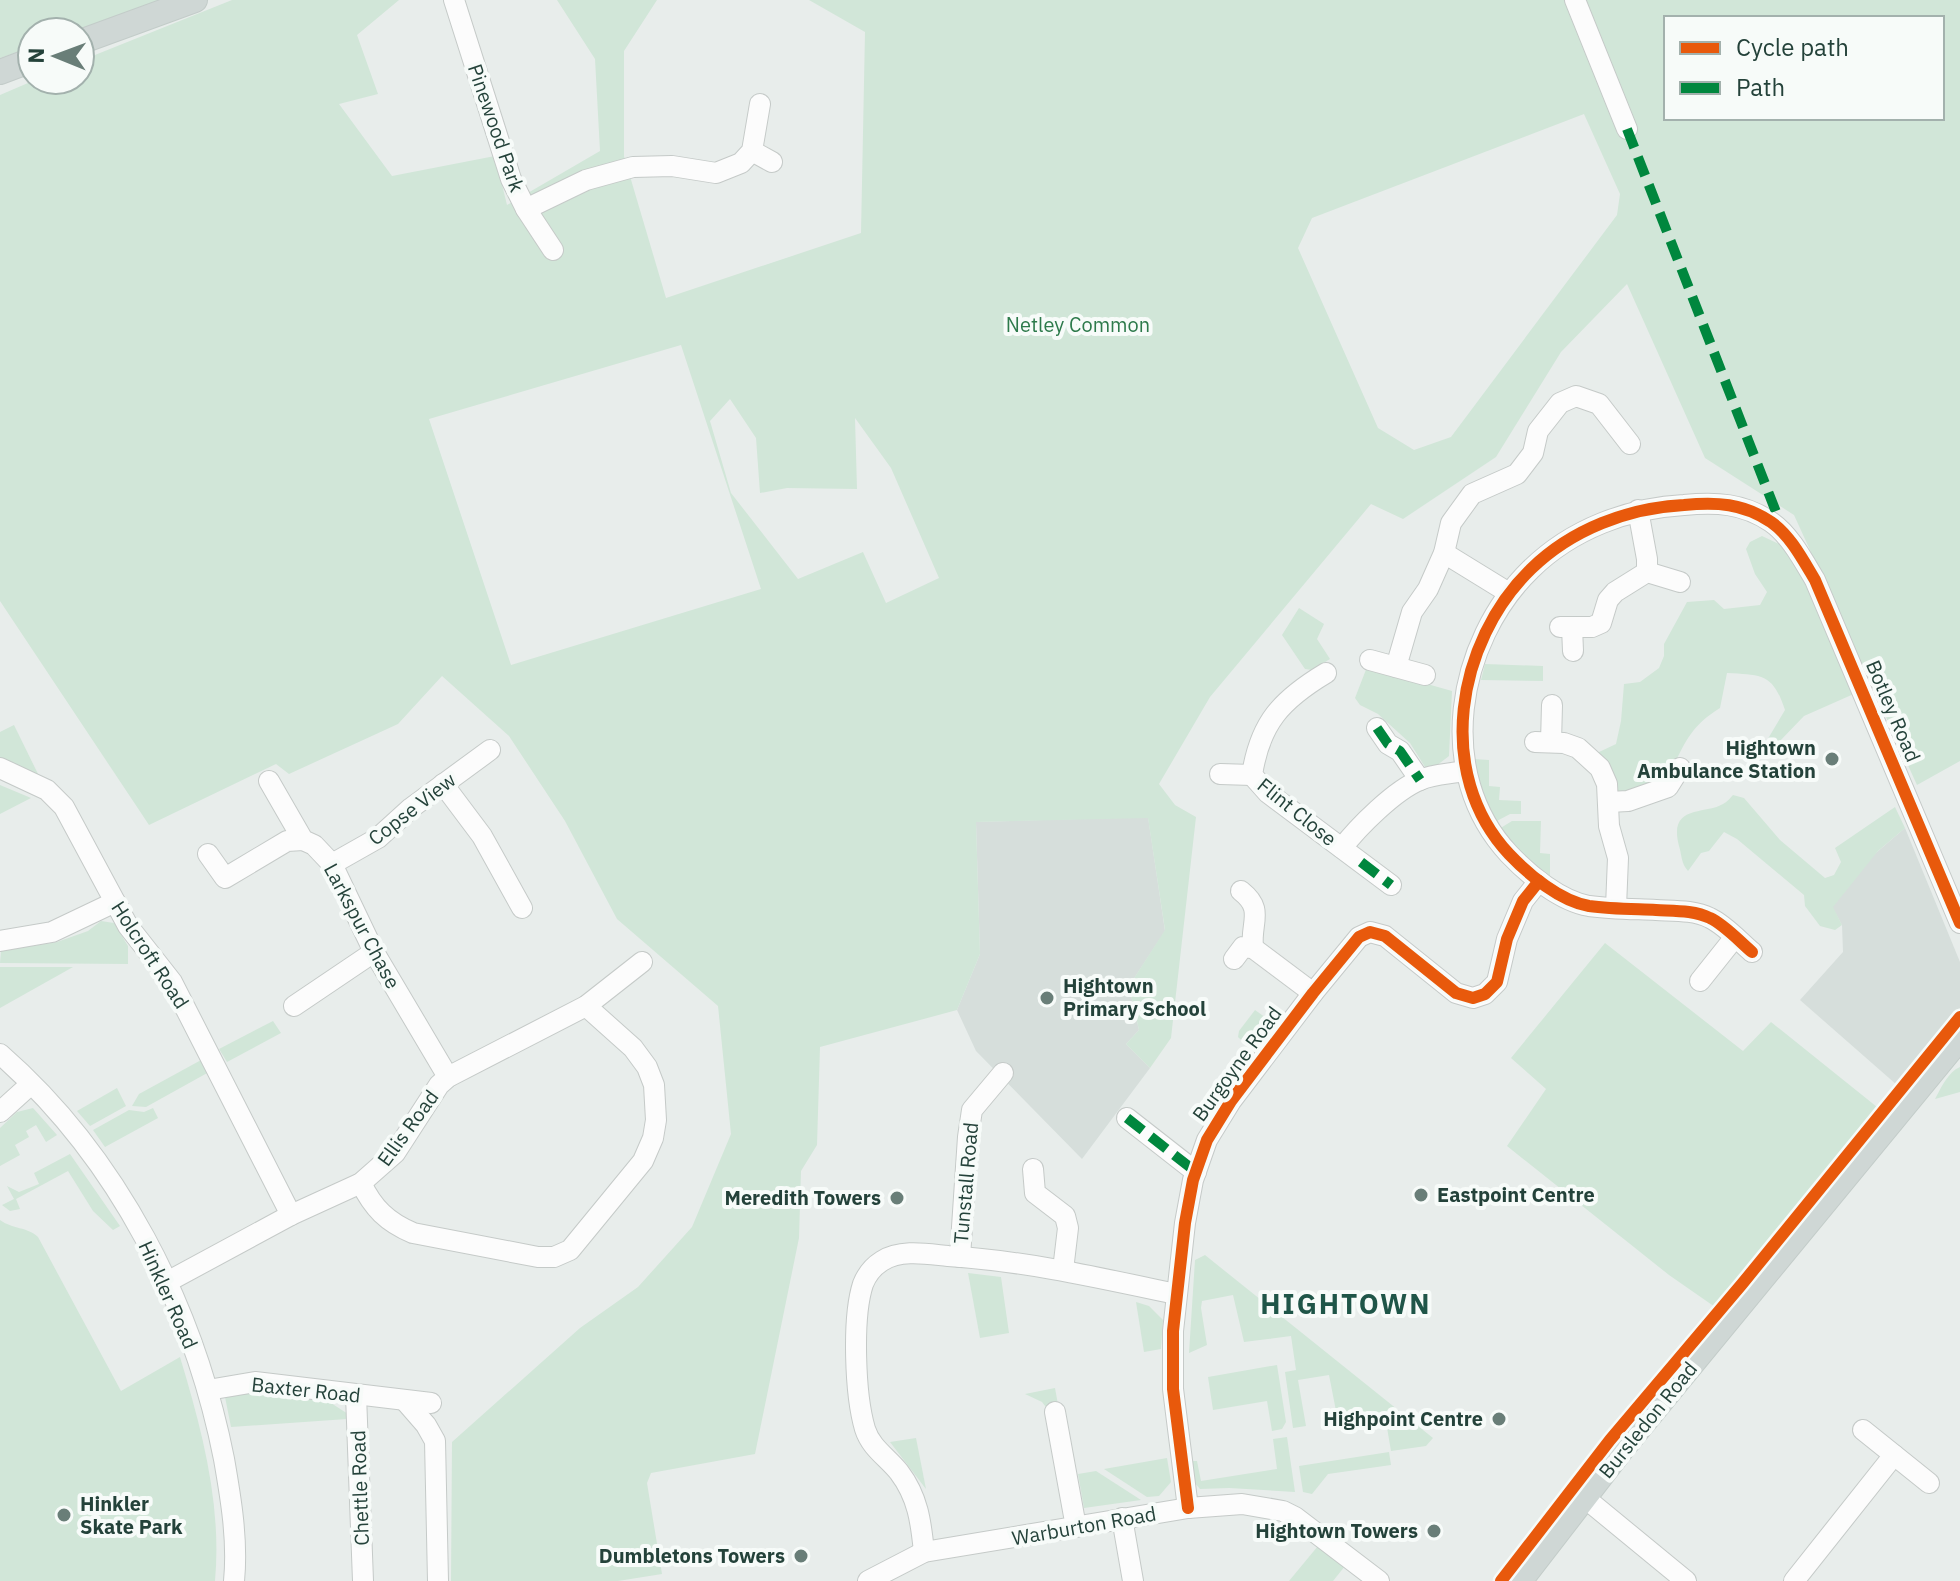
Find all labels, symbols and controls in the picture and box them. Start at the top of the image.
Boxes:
north arrow [16,16,96,96]
legend [1664,16,1944,120]
text: Cycle path [1736,31,1849,63]
text: N [21,47,50,64]
street label: Pinewood Park [462,60,531,196]
text: Path [1736,71,1785,103]
park label: Netley Common [1006,311,1150,338]
street label: Botley Road [1860,656,1927,766]
place label: Hightown Ambulance Station [1637,734,1816,784]
marker: Hightown Ambulance Station [1823,750,1841,768]
street label: Copse View [362,766,461,851]
street label: Flint Close [1252,771,1343,852]
street label: Larkspur Chase [318,858,407,993]
street label: Holcroft Road [105,896,195,1014]
place label: Hightown Primary School [1063,972,1206,1022]
marker: Hightown Primary School [1038,989,1056,1007]
street label: Burgoyne Road [1186,1001,1287,1127]
street label: Ellis Road [371,1084,444,1171]
street label: Tunstall Road [947,1121,984,1245]
place label: Eastpoint Centre [1437,1181,1595,1208]
place label: Meredith Towers [725,1184,881,1211]
marker: Eastpoint Centre [1412,1186,1430,1204]
marker: Meredith Towers [888,1189,906,1207]
street label: Hinkler Road [133,1237,204,1353]
district label: HIGHTOWN [1260,1285,1432,1322]
street label: Bursledon Road [1592,1356,1703,1484]
street label: Baxter Road [250,1370,362,1409]
place label: Highpoint Centre [1323,1405,1483,1432]
marker: Highpoint Centre [1490,1410,1508,1428]
street label: Chettle Road [344,1430,375,1546]
place label: Hinkler Skate Park [80,1490,183,1540]
street label: Warburton Road [1010,1500,1158,1551]
marker: Hinkler Skate Park [55,1506,73,1524]
place label: Hightown Towers [1255,1517,1418,1544]
marker: Hightown Towers [1425,1522,1443,1540]
place label: Dumbletons Towers [599,1542,785,1569]
marker: Dumbletons Towers [792,1547,810,1565]

